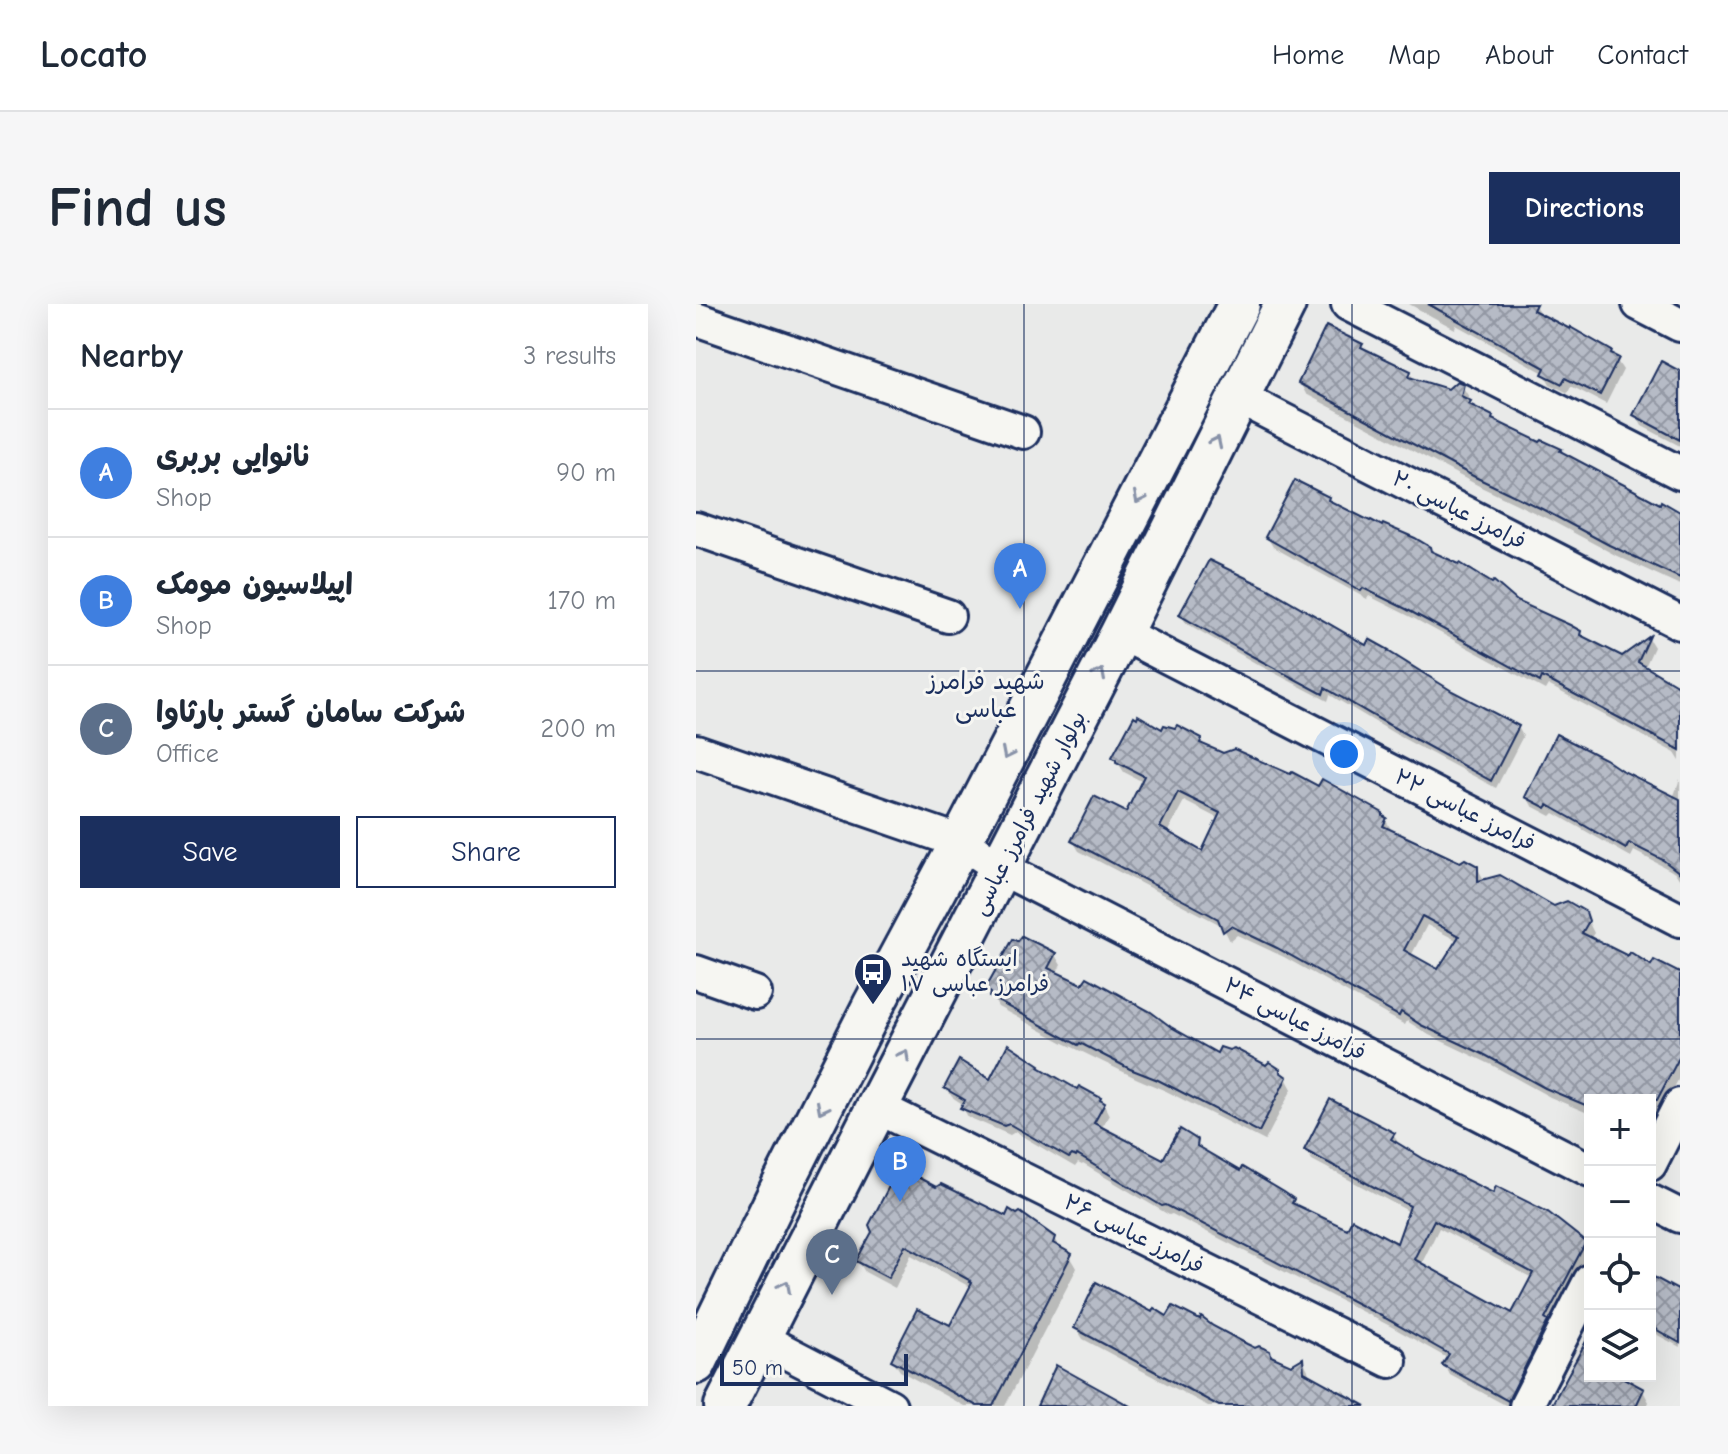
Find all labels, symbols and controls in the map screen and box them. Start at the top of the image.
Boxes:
text: Locato [40,33,148,77]
text: Home [1272,39,1344,71]
text: Map [1388,39,1441,71]
text: About [1485,39,1553,71]
text: Contact [1597,39,1688,71]
button: Directions [1489,172,1680,244]
text: Find us [48,176,227,240]
text: Nearby [80,336,183,376]
text: 3 results [523,341,616,371]
one-way arrow [1206,435,1222,450]
text: نانوایی بربری [156,439,312,474]
text: A [99,458,113,488]
text: 90 m [556,458,616,488]
street label: فرامرز عباسی ۲۰ [1387,465,1530,556]
text: Shop [156,483,212,513]
one-way arrow [1134,490,1149,505]
pin: A [994,543,1046,609]
text: اپیلاسیون مومک [156,567,353,602]
text: B [98,586,114,616]
text: 170 m [547,586,616,616]
text: Shop [156,611,212,641]
district label: شهید فرامرز عباسی [925,667,1045,724]
one-way arrow [1091,668,1106,683]
text: شرکت سامان گستر بارثاوا [156,695,465,730]
street label: بولوار شهید فرامرز عباسی [966,707,1093,920]
text: C [98,714,114,744]
text: 200 m [541,714,616,744]
your location [1324,734,1364,774]
text: Office [156,739,219,769]
one-way arrow [1001,745,1017,760]
street label: فرامرز عباسی ۲۲ [1390,763,1540,857]
button: Save [80,816,340,888]
button: Share [356,816,616,888]
place label: ایستگاه شهید فرامرز عباسی ۱۷ [901,946,1049,998]
bus stop icon: ایستگاه شهید فرامرز عباسی ۱۷ [852,951,894,1006]
street label: فرامرز عباسی ۲۴ [1219,972,1370,1067]
one-way arrow [894,1048,909,1063]
map controls [1584,1094,1656,1382]
button: + [1584,1094,1656,1166]
one-way arrow [816,1100,831,1115]
pin: B [874,1136,926,1202]
button: − [1584,1166,1656,1238]
street label: فرامرز عباسی ۲۶ [1059,1189,1208,1280]
pin: C [806,1229,858,1295]
button: locate [1584,1238,1656,1310]
one-way arrow [776,1280,791,1295]
button: layers [1584,1310,1656,1382]
scale bar [720,1350,908,1386]
text: 50 m [732,1355,783,1381]

